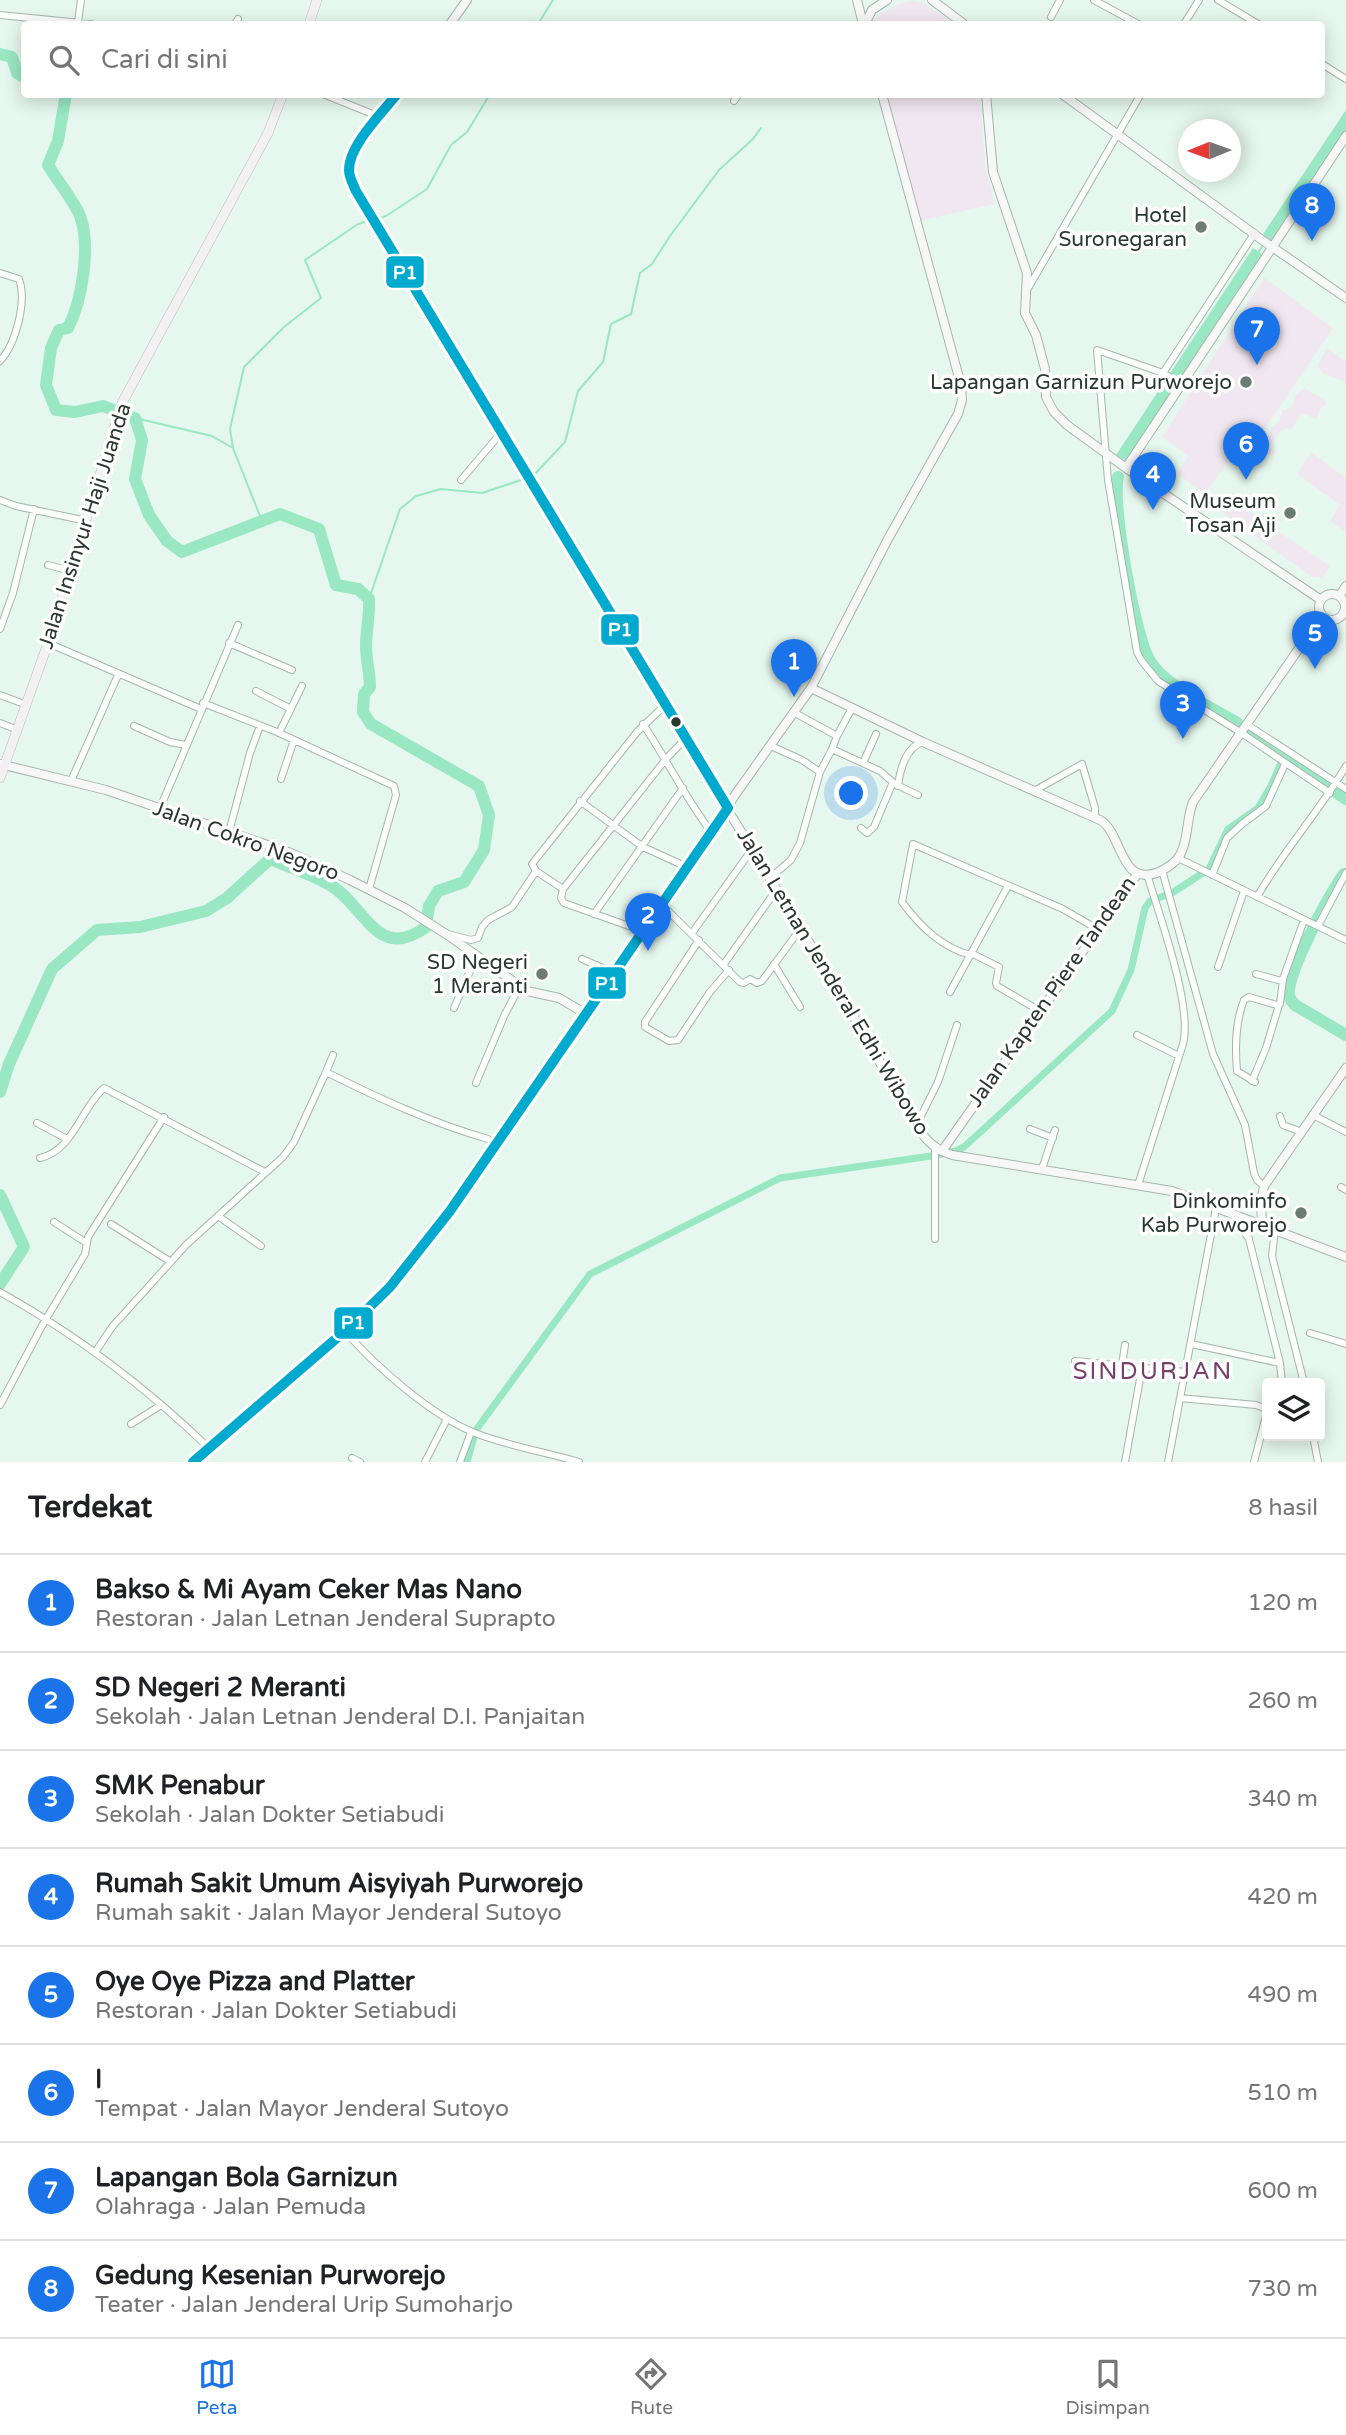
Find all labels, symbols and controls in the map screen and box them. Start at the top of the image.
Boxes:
search box [21,21,1325,98]
icon: search [45,41,83,79]
text: Cari di sini [101,44,228,75]
north arrow [1178,119,1241,182]
pin: 8 [1289,183,1335,241]
place label: Hotel Suronegaran [1059,203,1187,252]
marker: Hotel Suronegaran [1193,219,1209,235]
line badge: P1 [385,255,425,289]
text: P1 [393,262,417,284]
pin: 7 [1234,307,1280,365]
place label: Lapangan Garnizun Purworejo [930,370,1232,395]
marker: Lapangan Garnizun Purworejo [1238,374,1254,390]
street label: Jalan Insinyur Haji Juanda [33,400,137,652]
pin: 6 [1223,422,1269,480]
pin: 4 [1130,452,1176,510]
place label: Museum Tosan Aji [1186,489,1276,538]
marker: Museum Tosan Aji [1282,505,1298,521]
pin: 5 [1292,611,1338,669]
line badge: P1 [600,613,640,646]
text: P1 [608,619,632,641]
pin: 1 [771,639,817,697]
pin: 3 [1160,681,1206,739]
unlabelled marker [669,715,683,729]
your location [834,776,868,810]
street label: Jalan Cokro Negoro [150,796,342,886]
street label: Jalan Letnan Jenderal Edhi Wibowo [731,824,935,1140]
street label: Jalan Kapten Piere Tandean [963,872,1141,1112]
pin: 2 [625,893,671,951]
place label: SD Negeri 1 Meranti [427,950,528,999]
marker: SD Negeri 1 Meranti [534,966,550,982]
line badge: P1 [587,966,627,1000]
text: P1 [595,973,619,995]
place label: Dinkominfo Kab Purworejo [1141,1189,1287,1238]
marker: Dinkominfo Kab Purworejo [1293,1205,1309,1221]
line badge: P1 [333,1306,374,1340]
text: P1 [341,1312,365,1334]
district label: SINDURJAN [1073,1357,1233,1386]
map controls [1262,1378,1325,1441]
button: layers [1262,1378,1325,1441]
text: Terdekat [28,1489,152,1526]
text: 8 hasil [1248,1494,1318,1522]
text: Bakso & Mi Ayam Ceker Mas Nano [95,1574,522,1605]
text: 1 [44,1589,58,1617]
text: 120 m [1248,1589,1318,1617]
text: Restoran · Jalan Letnan Jenderal Suprapto [95,1605,556,1633]
text: SD Negeri 2 Meranti [95,1672,346,1703]
text: 2 [44,1687,58,1715]
text: 260 m [1248,1687,1318,1715]
text: Sekolah · Jalan Letnan Jenderal D.I. Panjaitan [95,1703,585,1731]
text: SMK Penabur [95,1770,265,1801]
text: 3 [44,1785,58,1813]
text: 340 m [1248,1785,1318,1813]
text: Sekolah · Jalan Dokter Setiabudi [95,1801,445,1829]
text: Rumah Sakit Umum Aisyiyah Purworejo [95,1868,583,1899]
text: 4 [44,1883,58,1911]
text: 420 m [1248,1883,1318,1911]
text: Rumah sakit · Jalan Mayor Jenderal Sutoyo [95,1899,562,1927]
text: Oye Oye Pizza and Platter [95,1966,415,1997]
text: 5 [44,1981,58,2009]
text: 490 m [1248,1981,1318,2009]
text: Restoran · Jalan Dokter Setiabudi [95,1997,457,2025]
text: I [95,2064,102,2095]
text: 6 [44,2079,58,2107]
text: 510 m [1248,2079,1318,2107]
text: Tempat · Jalan Mayor Jenderal Sutoyo [95,2095,509,2123]
text: Lapangan Bola Garnizun [95,2162,398,2193]
text: 7 [44,2177,58,2205]
text: 600 m [1248,2177,1318,2205]
text: Olahraga · Jalan Pemuda [95,2193,366,2221]
text: Gedung Kesenian Purworejo [95,2260,445,2291]
text: 8 [44,2275,58,2303]
text: 730 m [1248,2275,1318,2303]
text: Teater · Jalan Jenderal Urip Sumoharjo [95,2291,513,2319]
tab: Peta [196,2355,237,2419]
tab: Rute [630,2355,673,2419]
tab: Disimpan [1065,2355,1150,2419]

